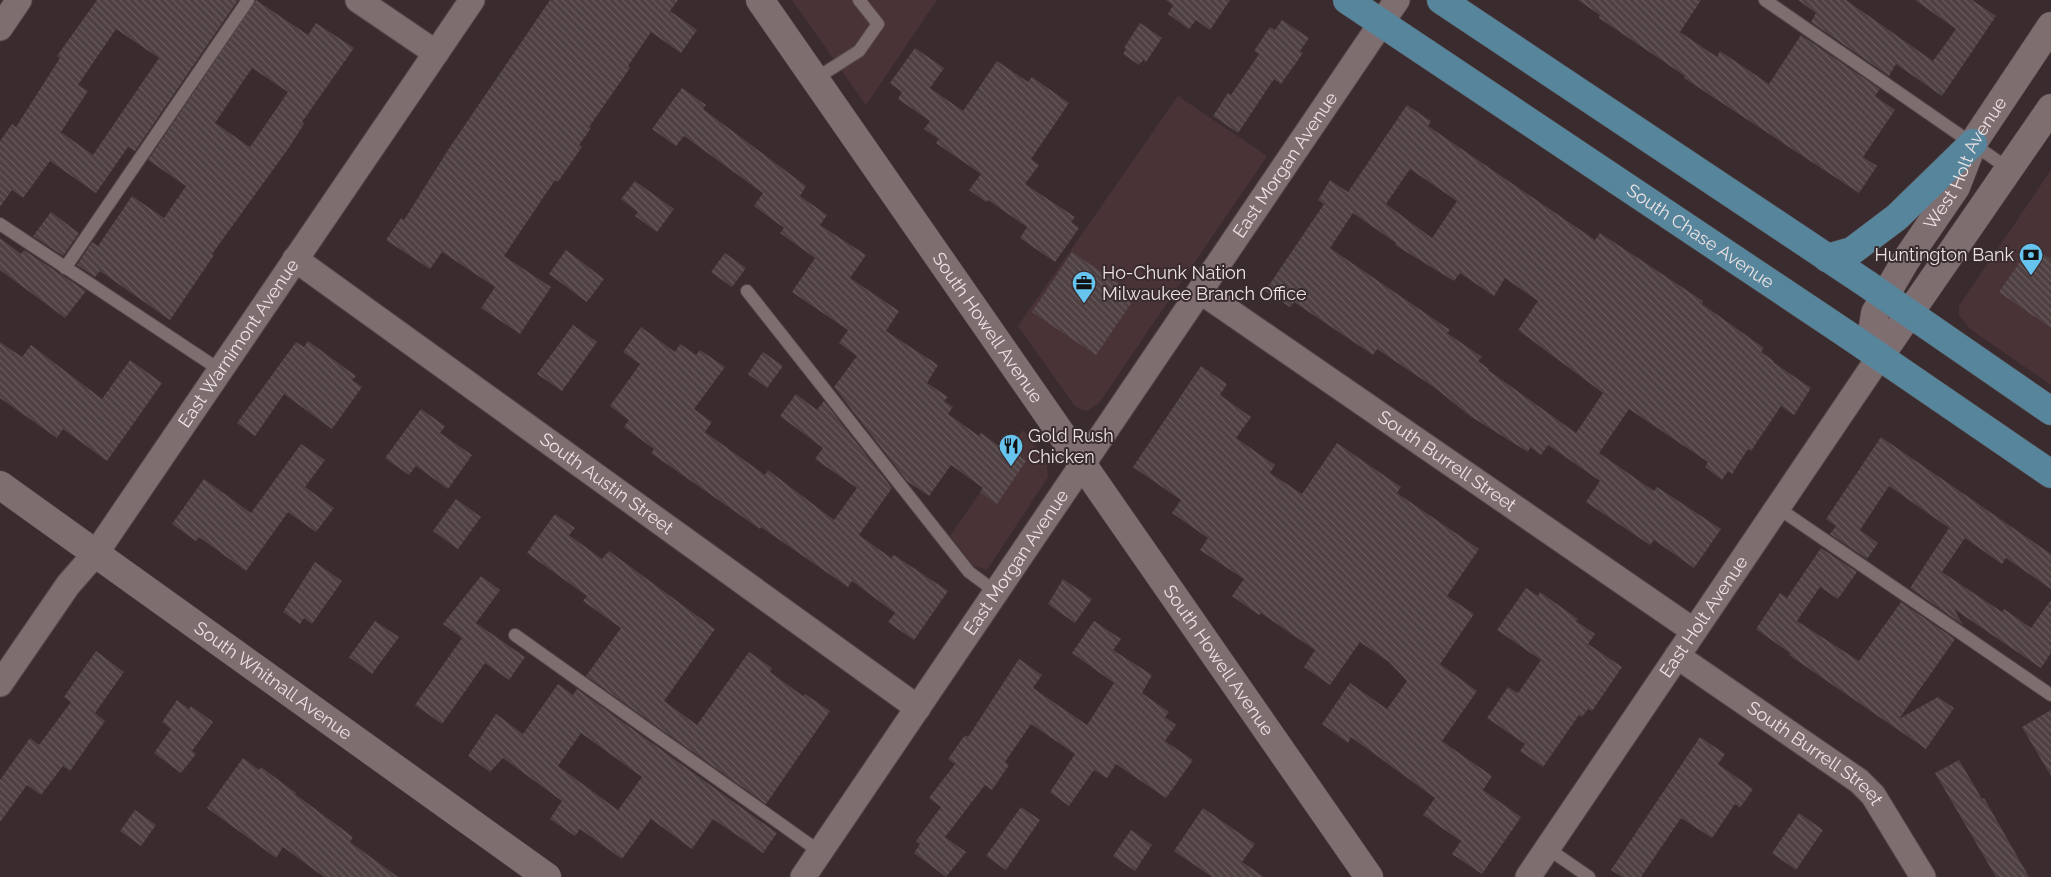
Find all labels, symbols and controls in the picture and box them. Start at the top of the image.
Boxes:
street label: East Morgan Avenue [1228,88,1342,241]
street label: West Holt Avenue [1919,92,2011,233]
street label: South Chase Avenue [1623,179,1779,293]
bank icon: Huntington Bank [2018,242,2044,276]
place label: Huntington Bank [1875,244,2014,265]
street label: South Howell Avenue [928,248,1048,407]
street label: East Warnimont Avenue [173,255,303,431]
place label: Ho-Chunk Nation Milwaukee Branch Office [1102,262,1307,304]
office icon: Ho-Chunk Nation Milwaukee Branch Office [1071,270,1097,304]
street label: South Burrell Street [1374,406,1520,516]
place label: Gold Rush Chicken [1028,425,1114,467]
street label: South Austin Street [536,428,678,538]
restaurant icon: Gold Rush Chicken [998,433,1024,467]
street label: East Morgan Avenue [959,485,1073,639]
street label: East Holt Avenue [1655,551,1752,681]
street label: South Howell Avenue [1159,581,1279,740]
street label: South Whitnall Avenue [190,617,357,744]
street label: South Burrell Street [1743,696,1888,809]

